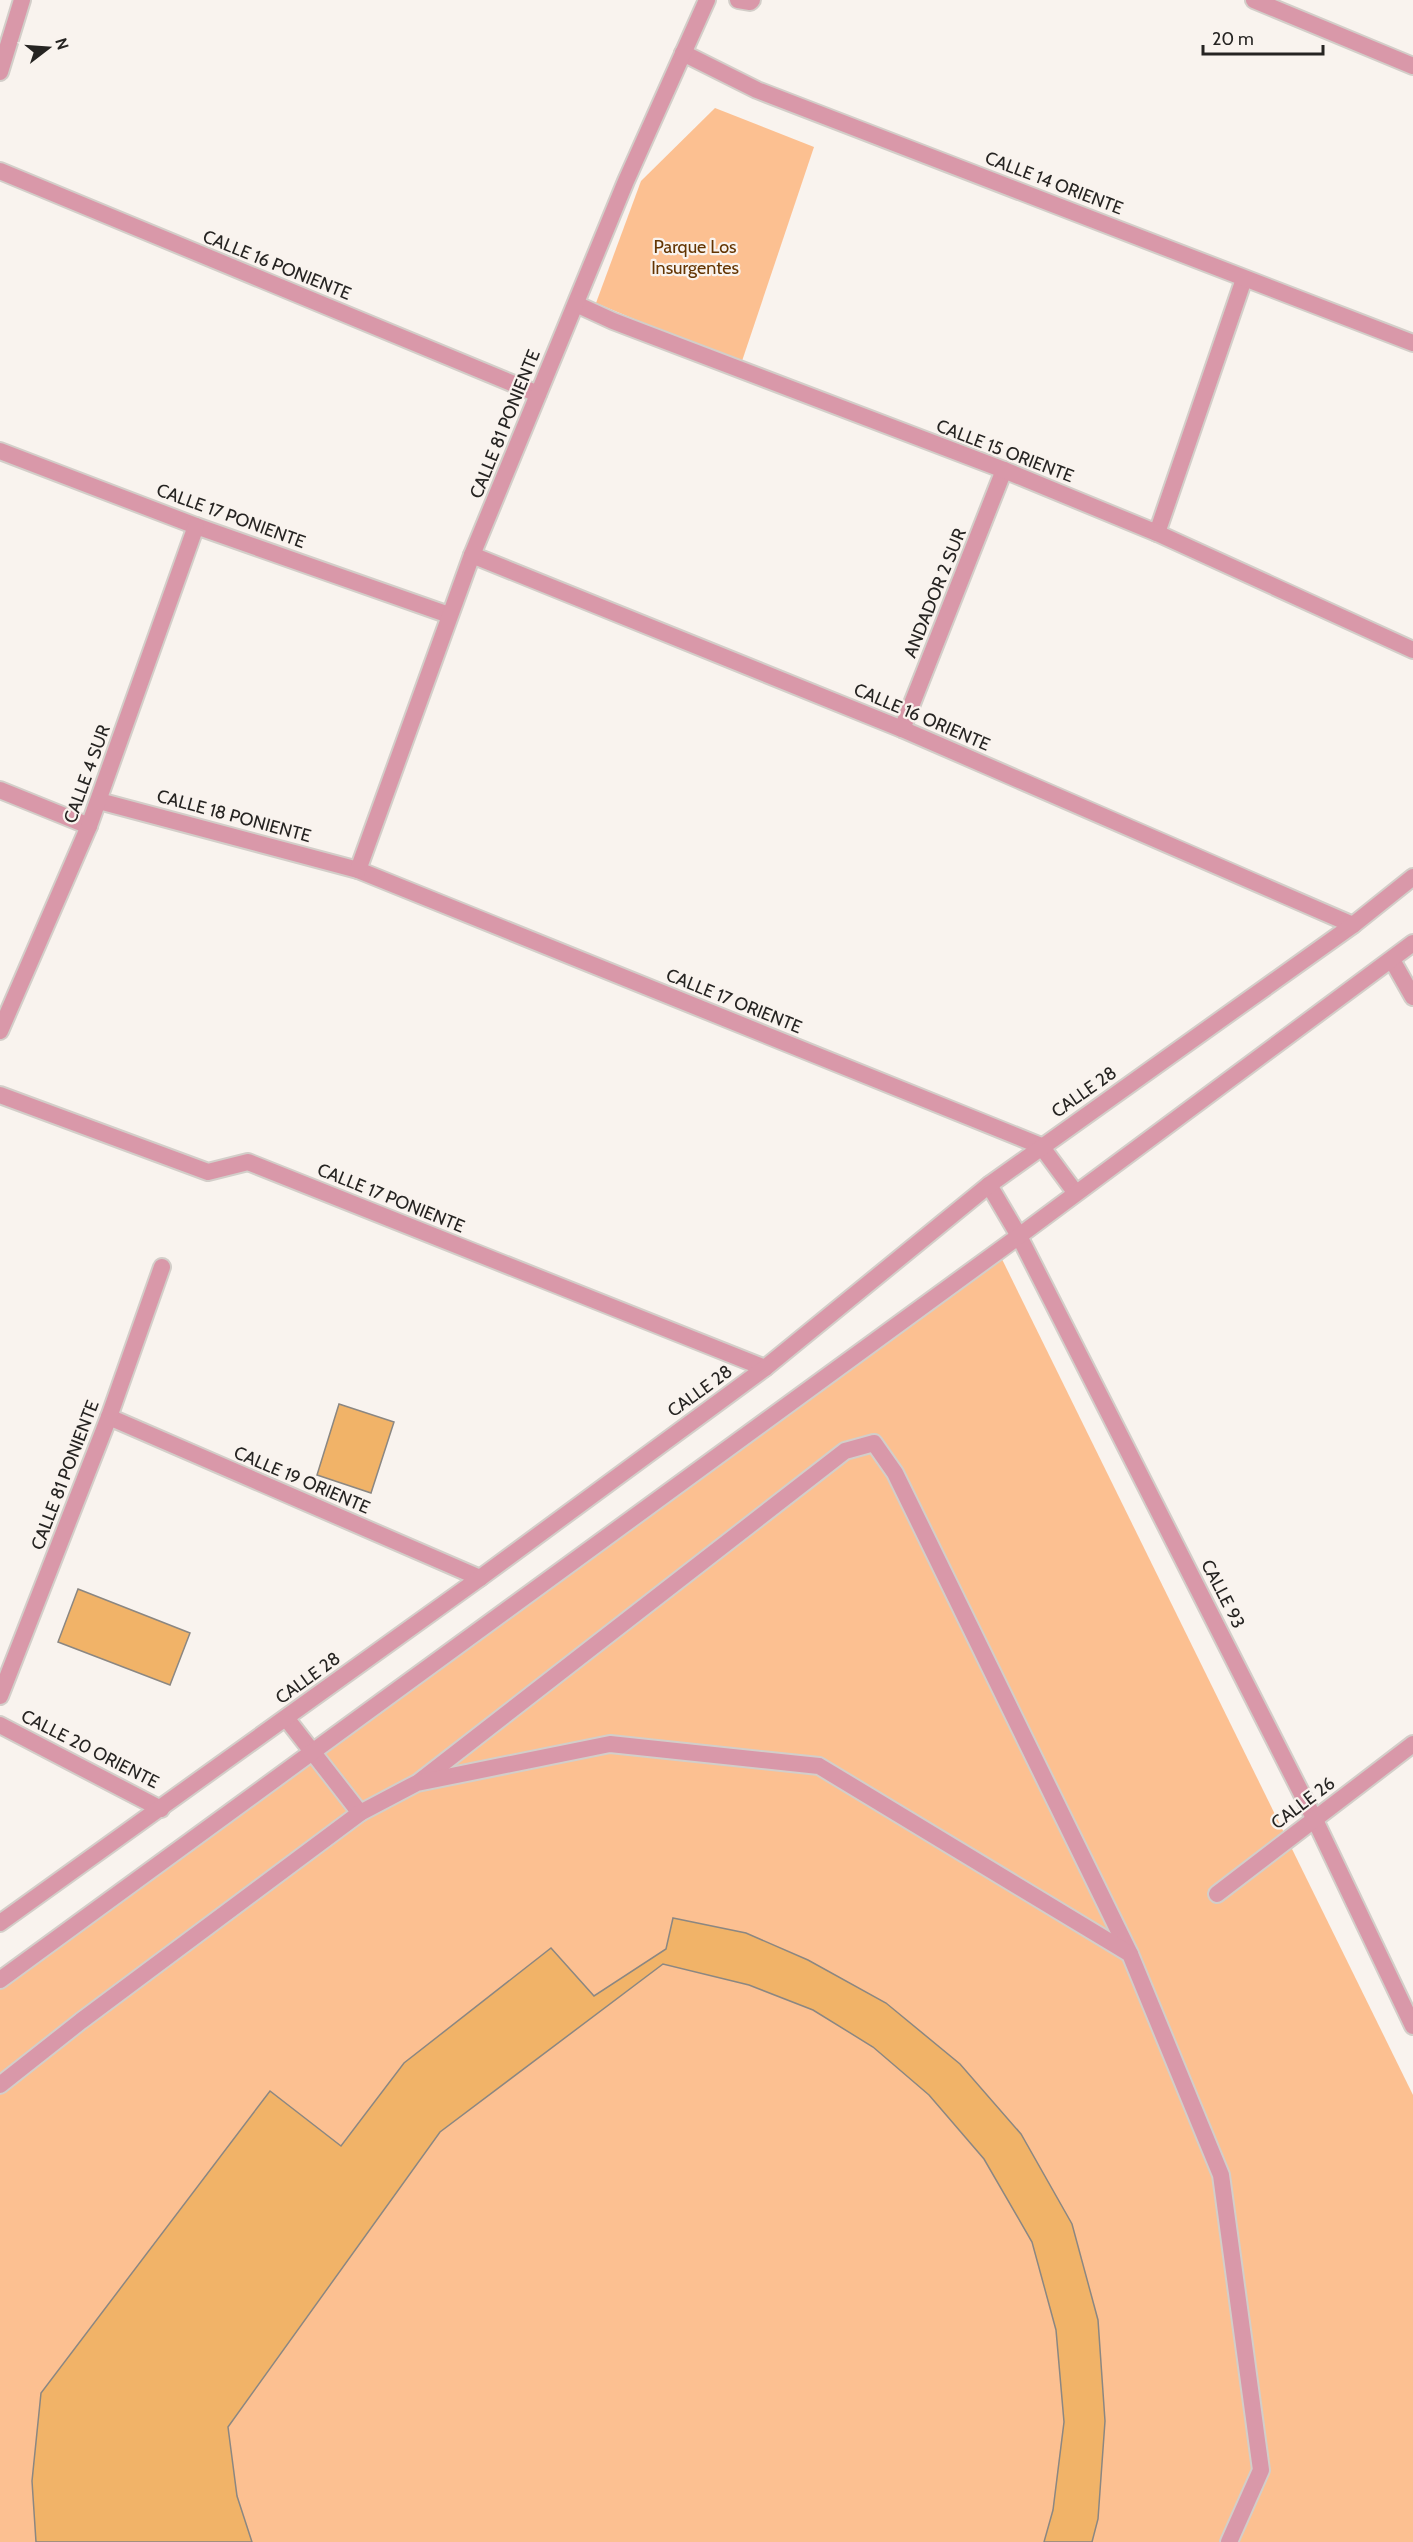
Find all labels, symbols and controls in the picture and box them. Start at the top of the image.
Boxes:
north arrow [18,18,78,78]
scale bar [1203,18,1323,56]
text: 20 m [1212,28,1254,50]
text: N [51,36,73,52]
street label: CALLE 14 ORIENTE [982,147,1126,219]
street label: CALLE 16 PONIENTE [200,225,354,305]
park label: Parque Los Insurgentes [651,236,739,279]
street label: CALLE 81 PONIENTE [465,346,545,502]
street label: CALLE 15 ORIENTE [933,415,1077,487]
street label: CALLE 17 PONIENTE [154,479,308,553]
street label: ANDADOR 2 SUR [899,525,971,661]
street label: CALLE 16 ORIENTE [851,678,993,756]
street label: CALLE 4 SUR [59,722,115,826]
street label: CALLE 18 PONIENTE [155,785,314,847]
street label: CALLE 17 ORIENTE [663,964,805,1038]
street label: CALLE 28 [1047,1062,1121,1122]
street label: CALLE 17 PONIENTE [314,1158,468,1238]
street label: CALLE 28 [663,1360,737,1422]
street label: CALLE 81 PONIENTE [26,1397,104,1553]
street label: CALLE 19 ORIENTE [231,1441,373,1519]
street label: CALLE 93 [1196,1556,1250,1632]
street label: CALLE 28 [271,1647,345,1709]
street label: CALLE 20 ORIENTE [17,1705,163,1793]
street label: CALLE 26 [1267,1772,1339,1834]

